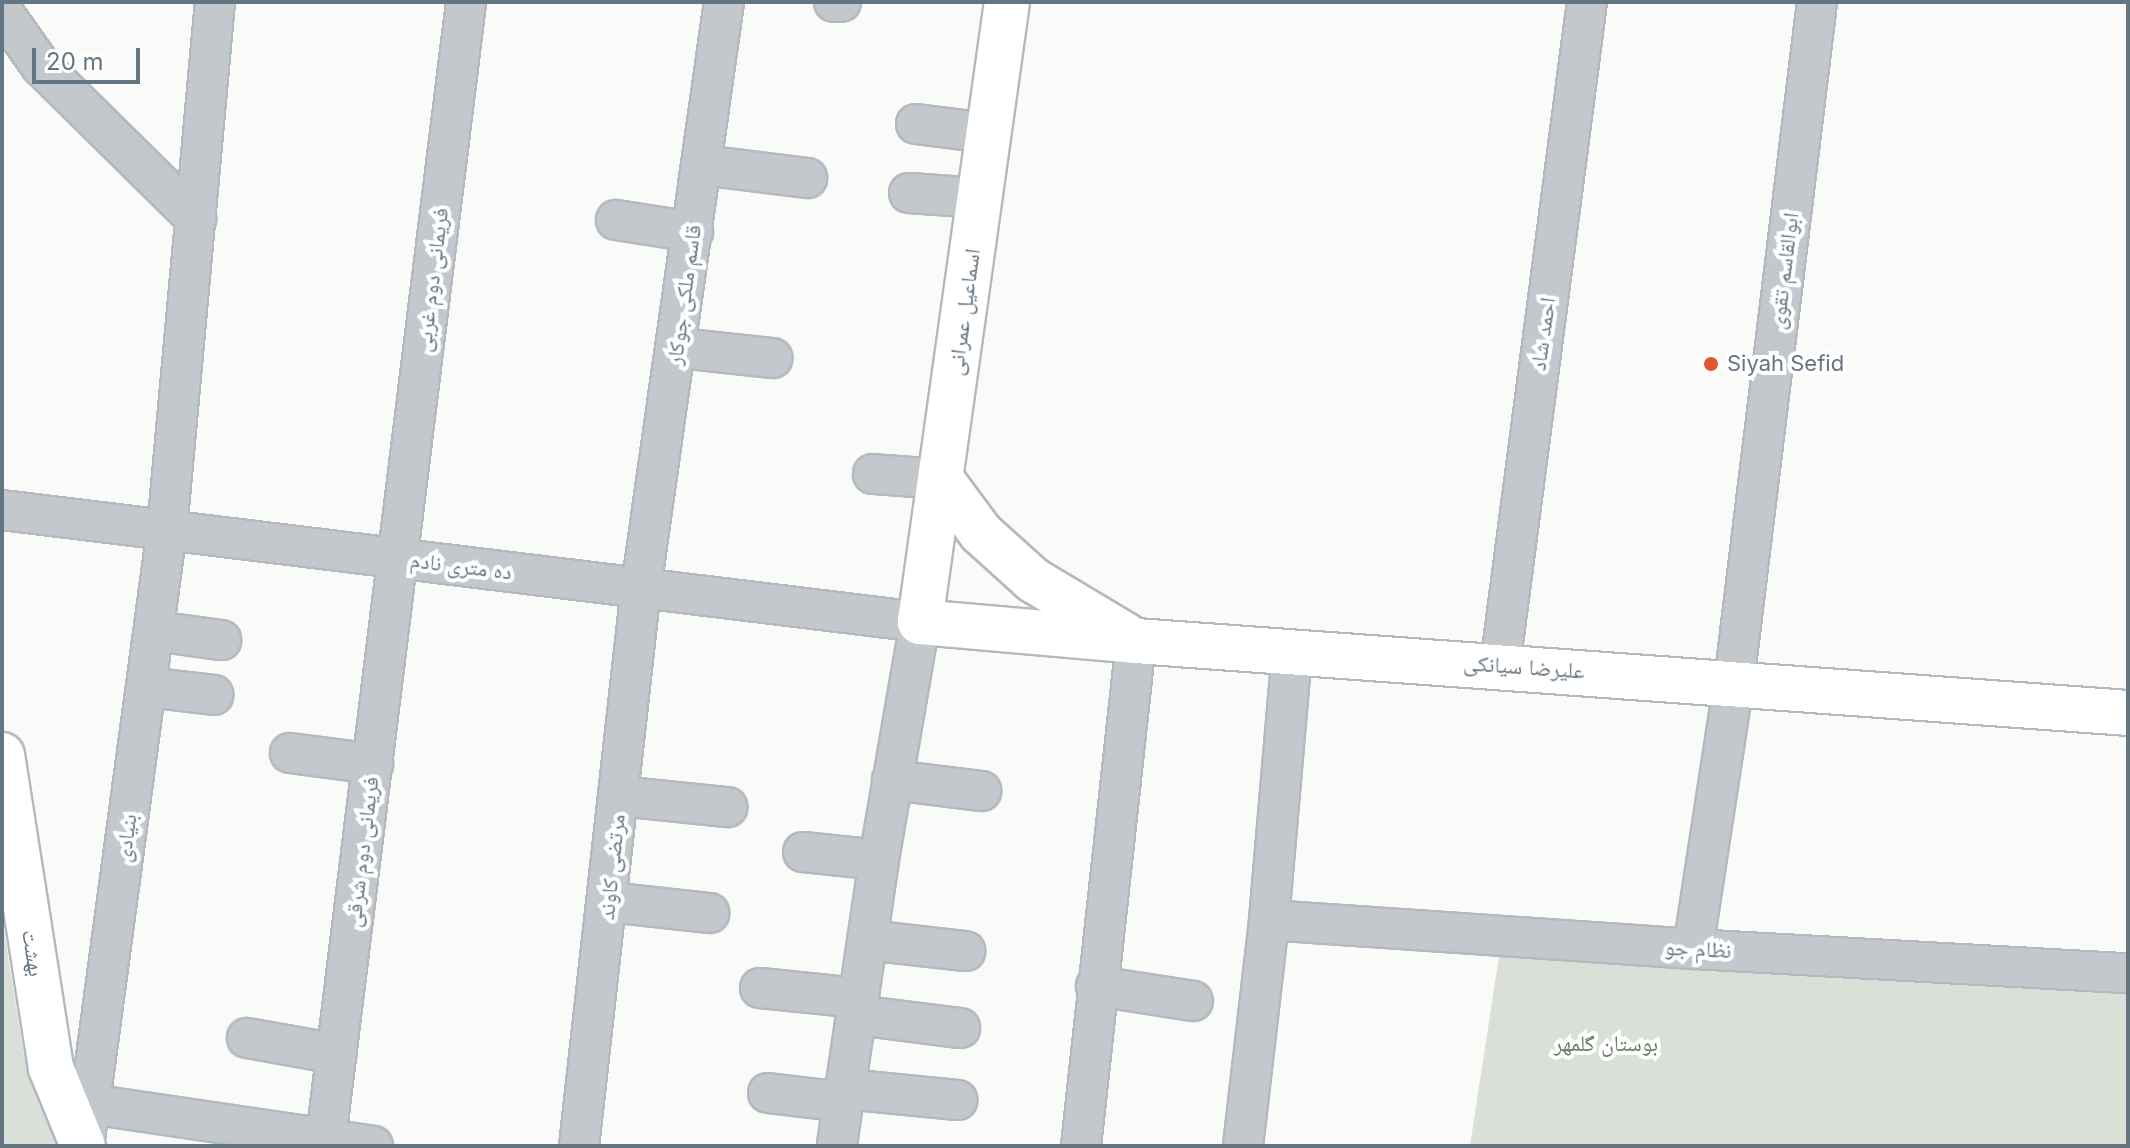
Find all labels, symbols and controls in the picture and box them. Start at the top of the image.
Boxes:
scale bar [36,32,144,82]
text: 20 m [46,47,104,76]
street label: فریمانی دوم غربی [410,206,454,354]
street label: ابوالقاسم تقوی [1764,211,1804,331]
street label: قاسم ملکی جوکار [661,223,707,367]
street label: اسماعیل عمرانی [942,247,986,377]
street label: احمد شاد [1525,295,1561,373]
place label: Siyah Sefid [1727,351,1844,377]
marker: Siyah Sefid [1702,355,1720,373]
street label: ده متری نادم [409,547,513,585]
street label: علیرضا سیانکی [1462,650,1586,684]
street label: فریمانی دوم شرقی [340,775,384,929]
street label: بنیادی [110,812,142,864]
street label: مرتضی کاوند [593,813,631,921]
street label: بهشت [16,928,50,978]
street label: نظام جو [1664,934,1732,964]
park label: بوستان گلمهر [1554,1031,1658,1057]

